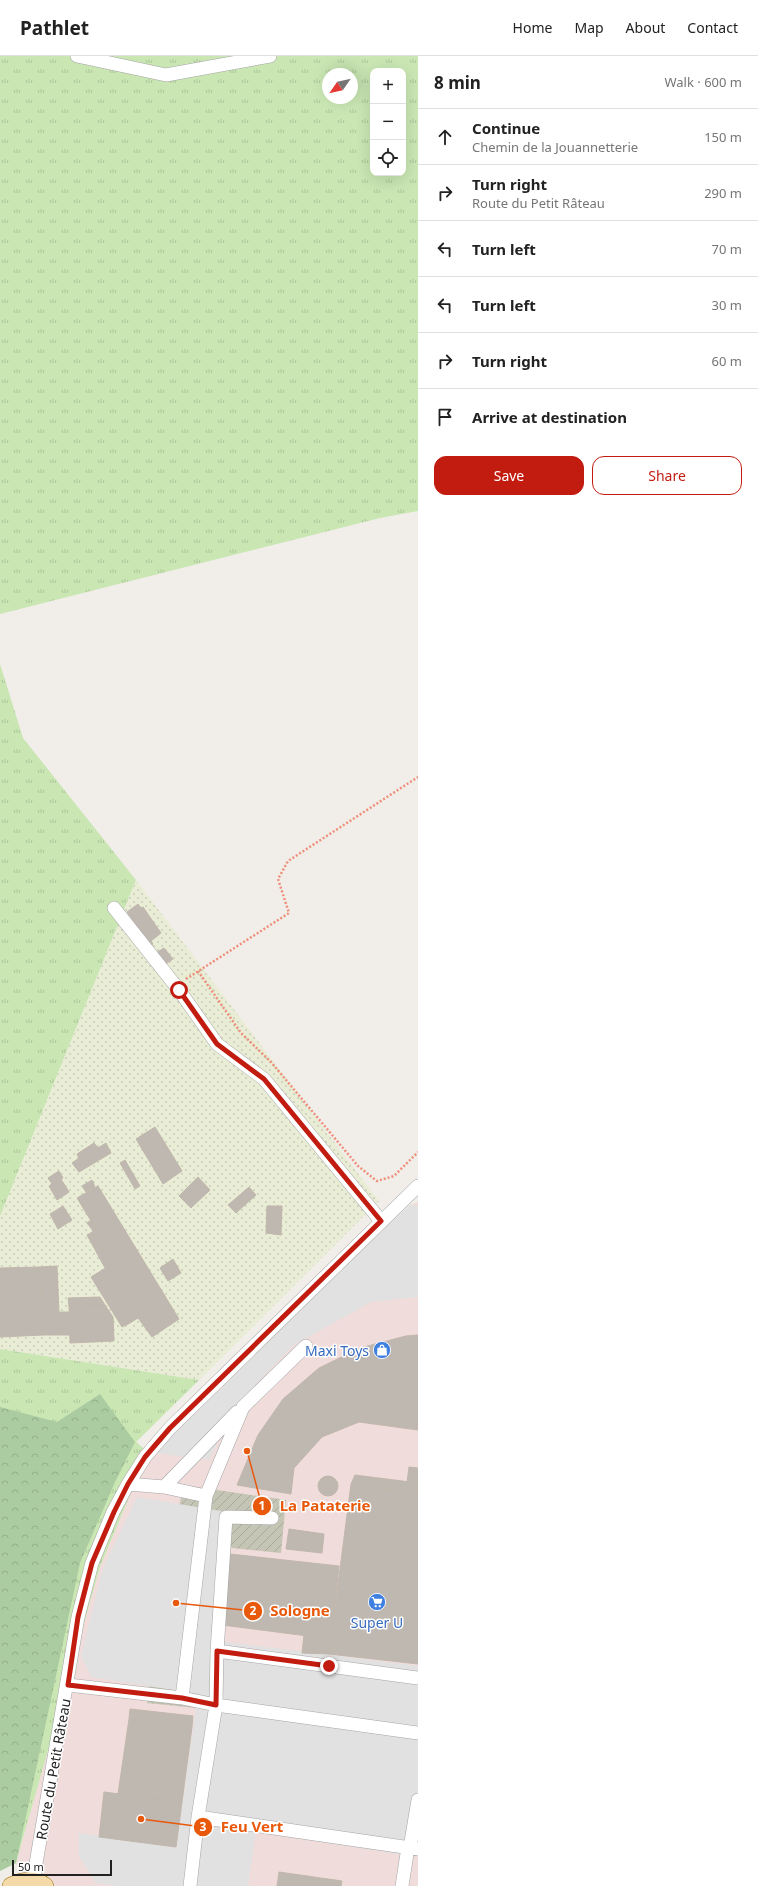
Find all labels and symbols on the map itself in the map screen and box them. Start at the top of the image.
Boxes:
north arrow [322,68,358,104]
route start [170,981,188,999]
shop icon: Maxi Toys [372,1340,392,1360]
place label: Maxi Toys [305,1341,369,1360]
callout: La Pataterie [252,1493,378,1520]
text: La Pataterie [280,1495,370,1515]
text: 1 [259,1497,265,1514]
supermarket icon: Super U [367,1592,387,1612]
callout: Sologne [243,1598,338,1625]
text: Sologne [270,1600,330,1620]
text: 2 [250,1602,257,1619]
place label: Super U [351,1613,403,1632]
route end [320,1657,338,1675]
street label: Route du Petit Râteau [31,1697,75,1841]
callout: Feu Vert [193,1813,291,1840]
text: Feu Vert [221,1816,284,1836]
text: 3 [200,1818,207,1835]
scale bar [12,1858,112,1877]

